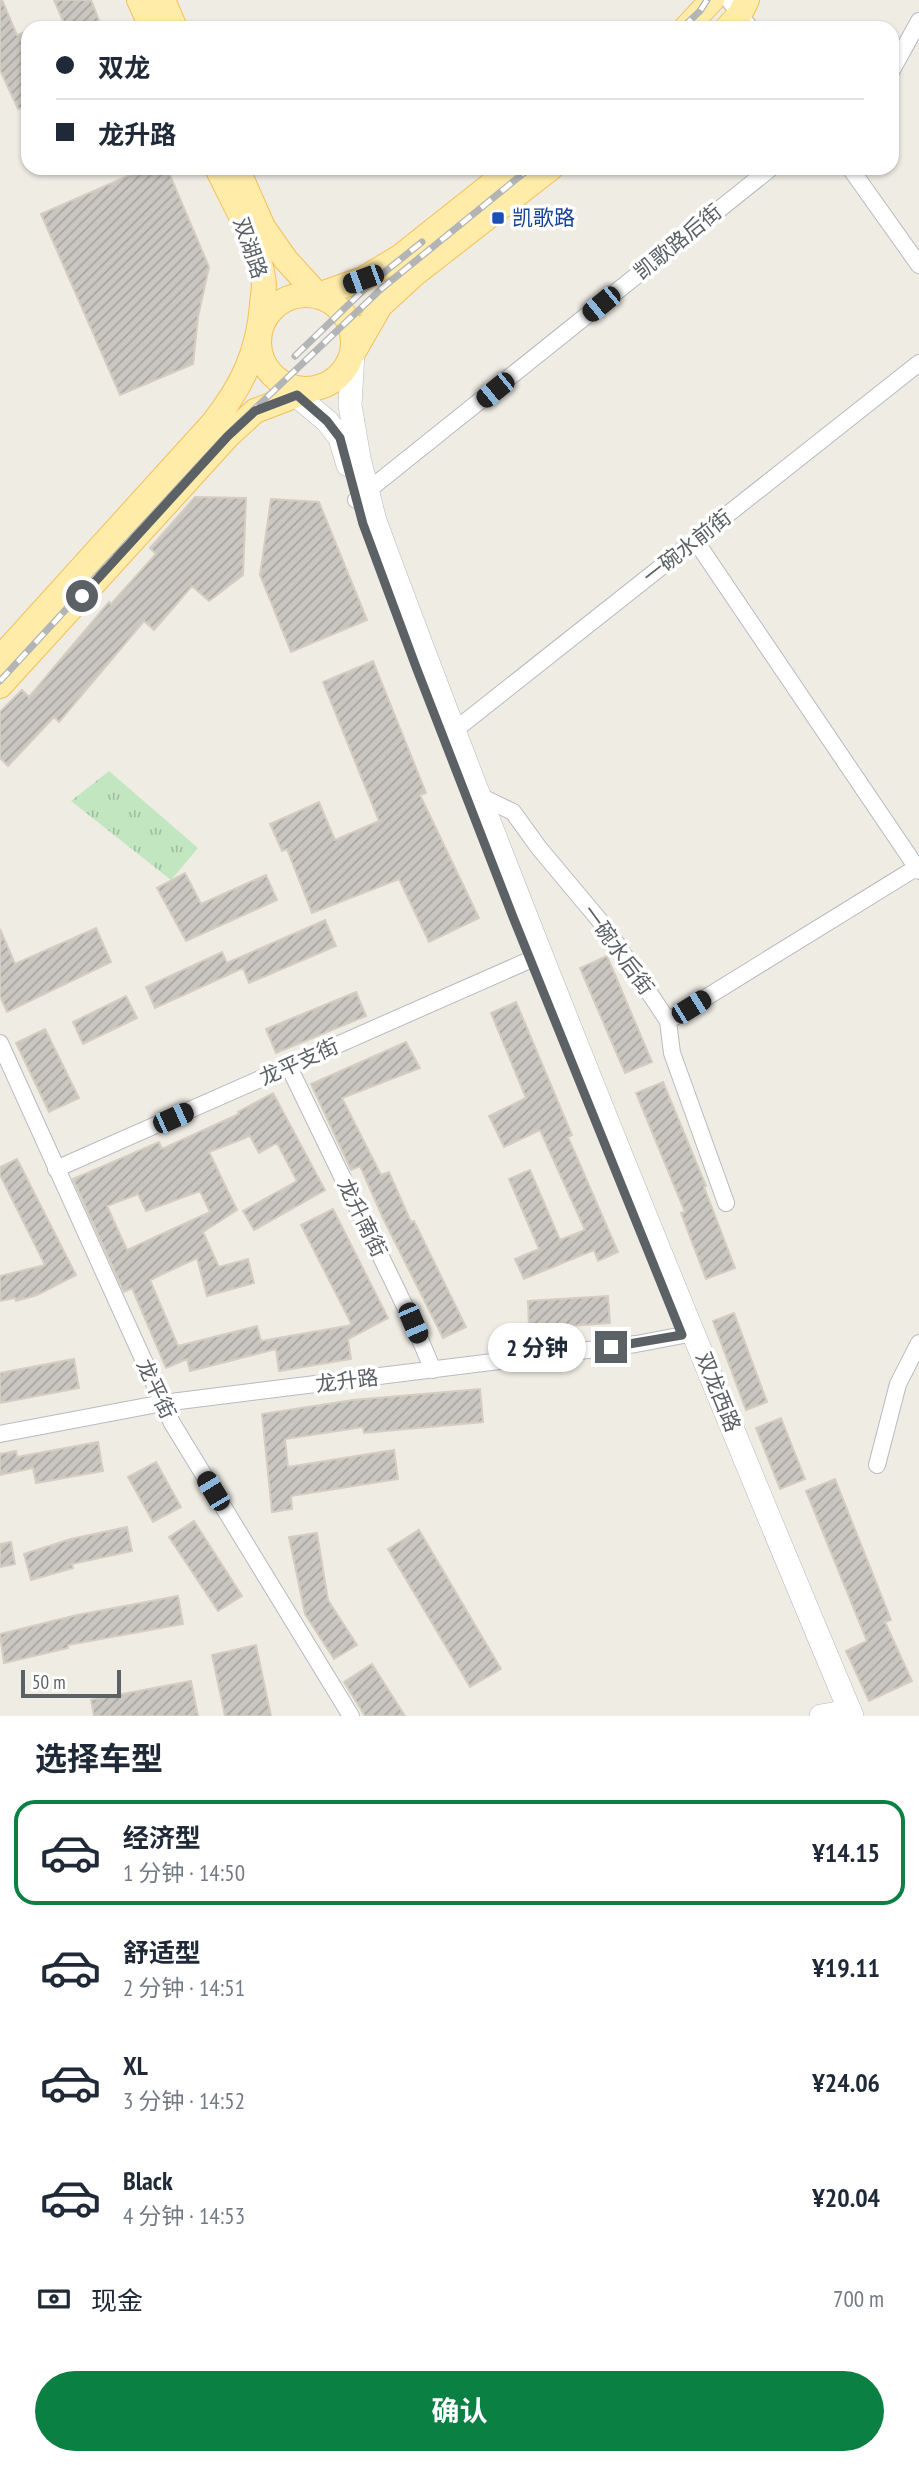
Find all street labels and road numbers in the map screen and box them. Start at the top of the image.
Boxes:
street label: 凯歌路后街 [628,198,727,285]
street label: 双湖路 [227,214,273,282]
street label: 一碗水前街 [637,504,736,590]
street label: 一碗水后街 [577,899,660,1000]
street label: 龙平支街 [255,1032,343,1091]
street label: 龙升南街 [332,1174,393,1261]
street label: 双龙西路 [690,1348,747,1436]
street label: 龙平街 [131,1355,182,1423]
street label: 龙升路 [314,1363,380,1398]

